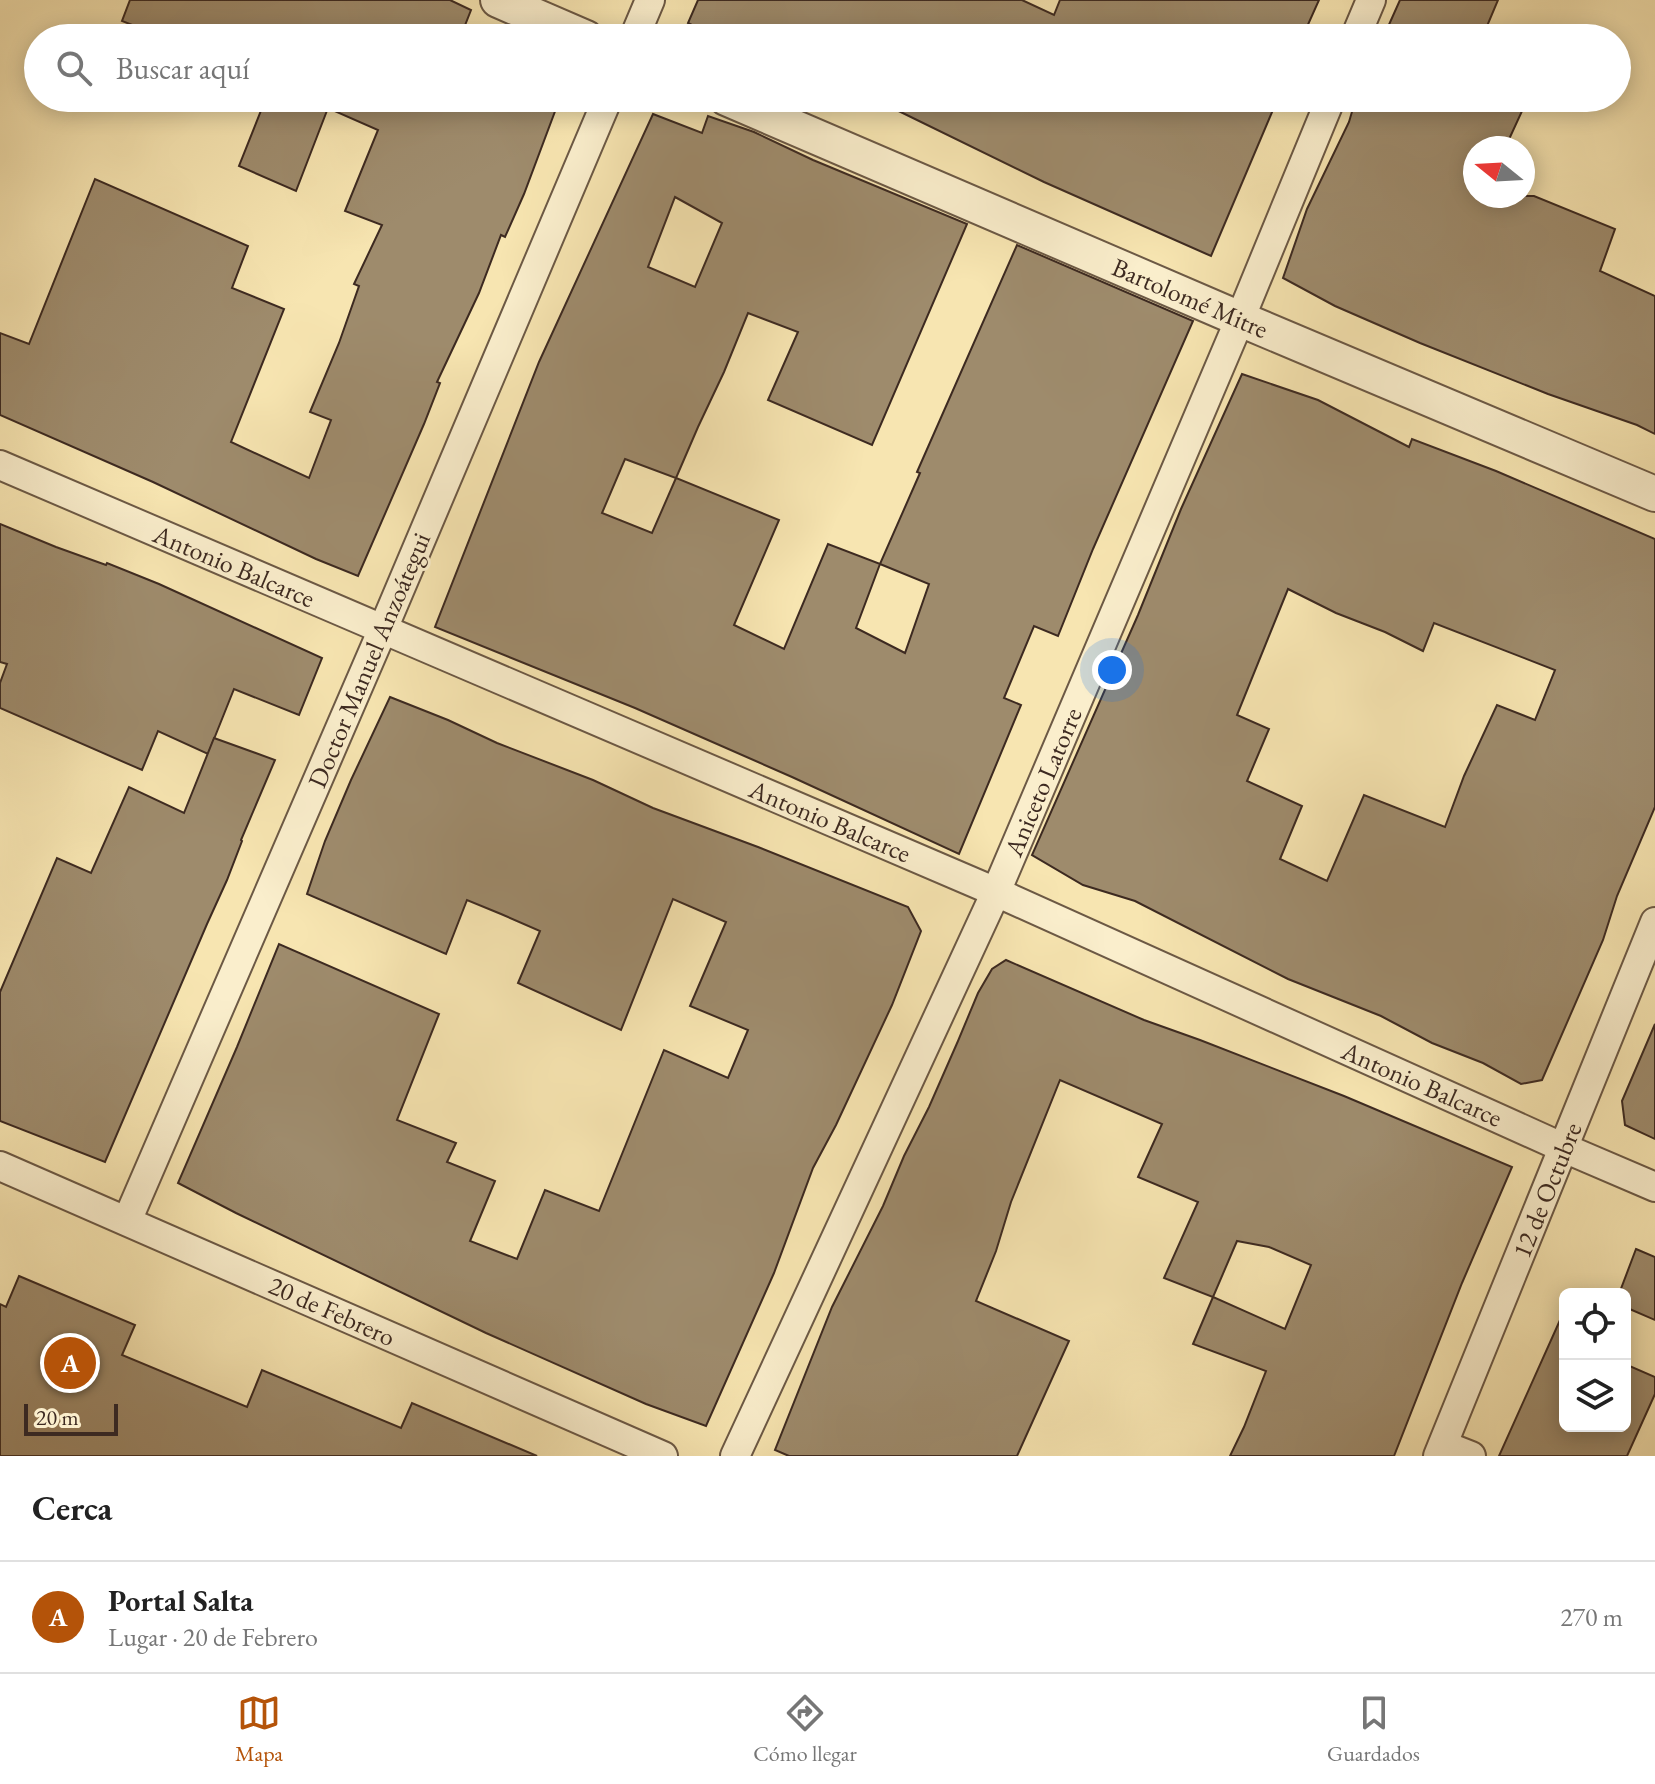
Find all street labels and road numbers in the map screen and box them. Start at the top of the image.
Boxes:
street label: Bartolomé Mitre [1107,250,1273,346]
street label: Antonio Balcarce [147,516,320,615]
street label: Doctor Manuel Anzoátegui [300,527,438,793]
street label: Aniceto Latorre [996,702,1090,863]
street label: Antonio Balcarce [743,771,916,870]
street label: Antonio Balcarce [1335,1033,1508,1135]
street label: 12 de Octubre [1504,1117,1590,1263]
street label: 20 de Febrero [263,1268,401,1354]

